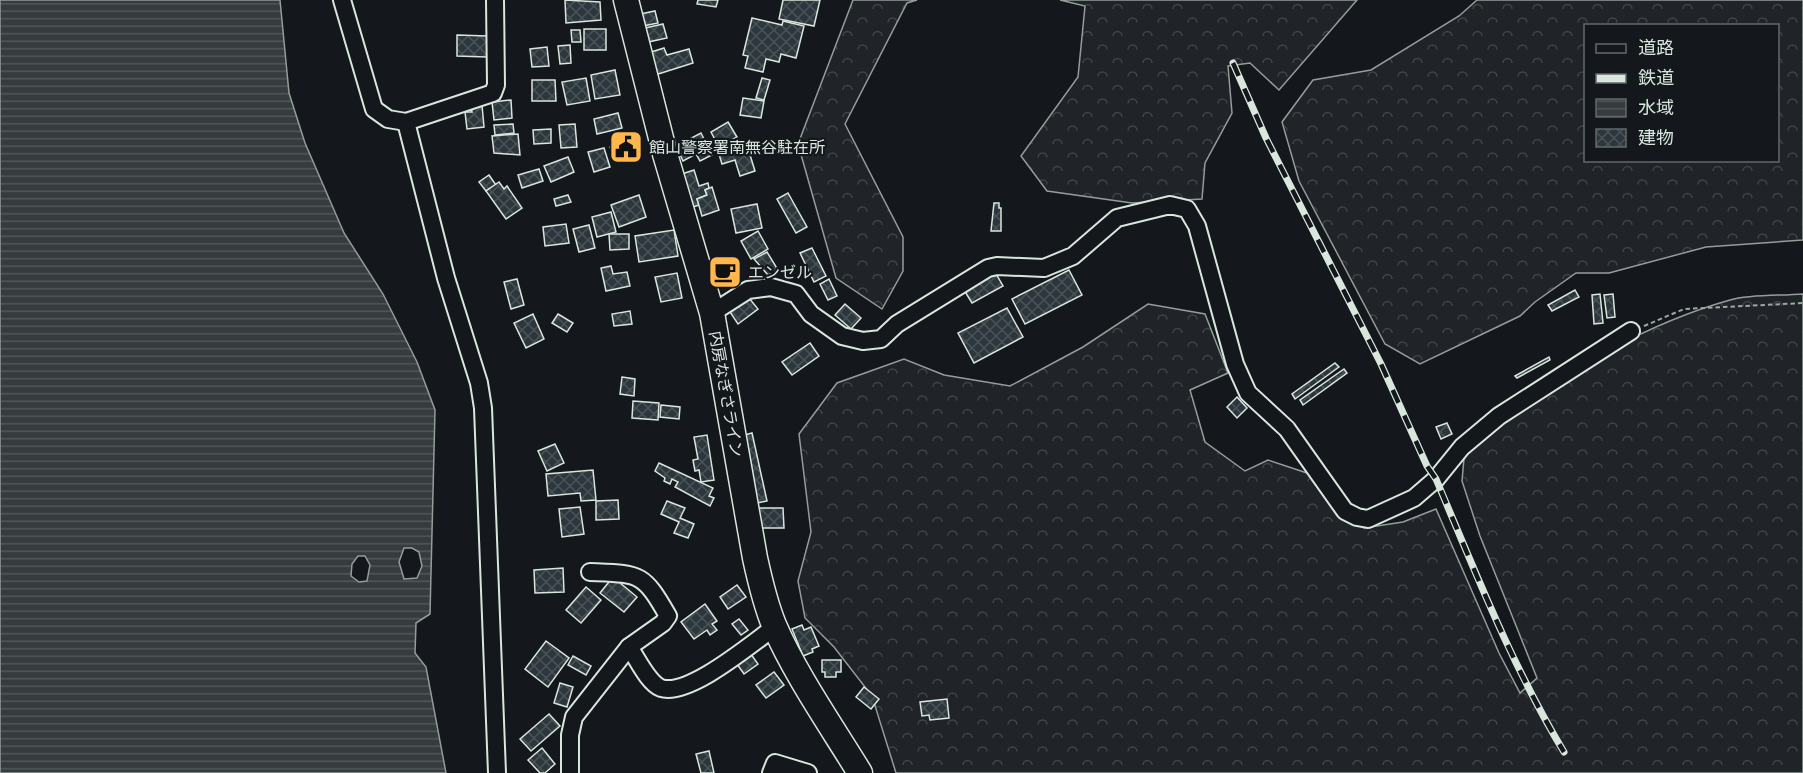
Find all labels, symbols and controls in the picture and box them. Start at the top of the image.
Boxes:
legend [1584,24,1779,162]
text: 道路 [1638,37,1674,58]
text: 鉄道 [1638,67,1674,88]
text: 水域 [1638,97,1674,118]
text: 建物 [1638,127,1674,148]
public building icon: 館山警察署南無谷駐在所 [608,129,644,165]
place label: 館山警察署南無谷駐在所 [649,138,825,157]
cafe icon: エンゼル [707,254,743,290]
place label: エンゼル [748,263,812,282]
street label: 内房なぎさライン [706,329,746,459]

